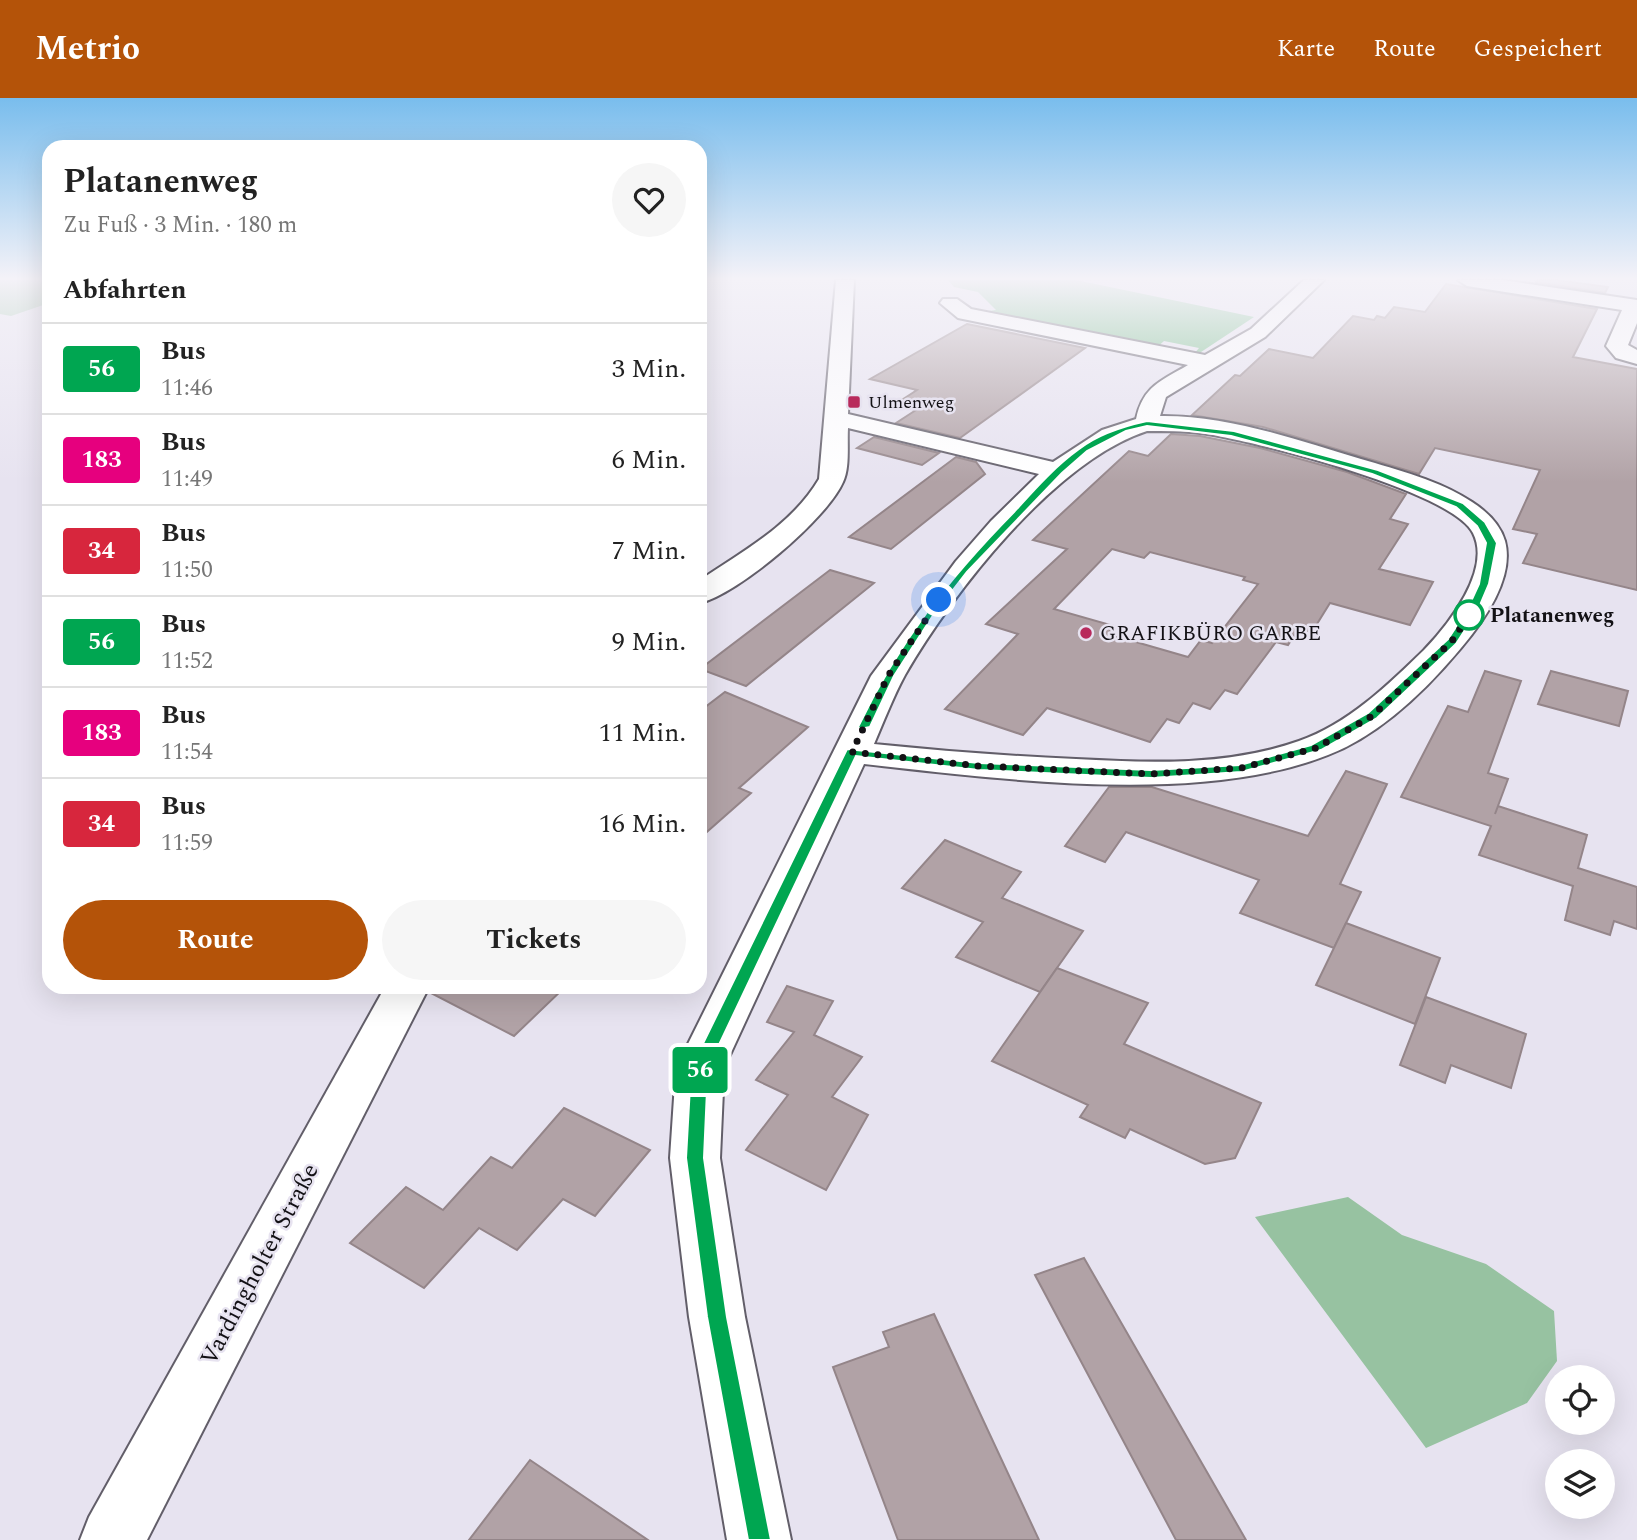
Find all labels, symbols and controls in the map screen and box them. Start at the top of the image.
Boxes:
text: Metrio [35,24,140,74]
text: Karte [1277,31,1335,67]
text: Route [1373,31,1436,67]
text: Gespeichert [1474,31,1602,67]
text: Platanenweg [63,157,258,207]
button: heart [612,163,686,237]
text: Zu Fuß · 3 Min. · 180 m [63,208,297,243]
text: Abfahrten [63,270,187,310]
text: Bus [161,331,206,371]
text: 3 Min. [612,349,686,389]
text: 56 [88,351,115,387]
text: 11:46 [161,371,213,406]
place label: Ulmenweg [868,389,954,416]
marker: Ulmenweg [846,394,862,410]
text: Bus [161,422,206,462]
text: 6 Min. [612,440,686,480]
text: 183 [81,442,122,478]
text: 11:49 [161,462,213,497]
text: Bus [161,513,206,553]
text: 7 Min. [612,531,686,571]
text: 34 [88,533,115,569]
text: 11:50 [161,553,213,588]
your location [921,582,956,617]
marker: Platanenweg [1454,600,1484,630]
place label: Platanenweg [1490,600,1614,632]
text: Bus [161,604,206,644]
place label: GRAFIKBÜRO GARBE [1100,618,1321,650]
text: 9 Min. [612,622,686,662]
text: 56 [88,624,115,660]
marker: GRAFIKBÜRO GARBE [1078,625,1094,641]
text: 11:52 [161,644,213,679]
text: Bus [161,695,206,735]
text: 11 Min. [599,713,686,753]
text: 183 [81,715,122,751]
text: 11:54 [161,735,213,770]
text: Bus [161,786,206,826]
text: 16 Min. [599,804,686,844]
text: 34 [88,806,115,842]
text: 11:59 [161,826,213,861]
button: Route [63,900,368,980]
button: Tickets [382,900,686,980]
line badge: 56 [668,1047,732,1093]
text: 56 [687,1052,713,1088]
street label: Vardingholter Straße [191,1157,328,1372]
map controls [1545,1365,1615,1519]
button: locate [1545,1365,1615,1435]
button: layers [1545,1449,1615,1519]

